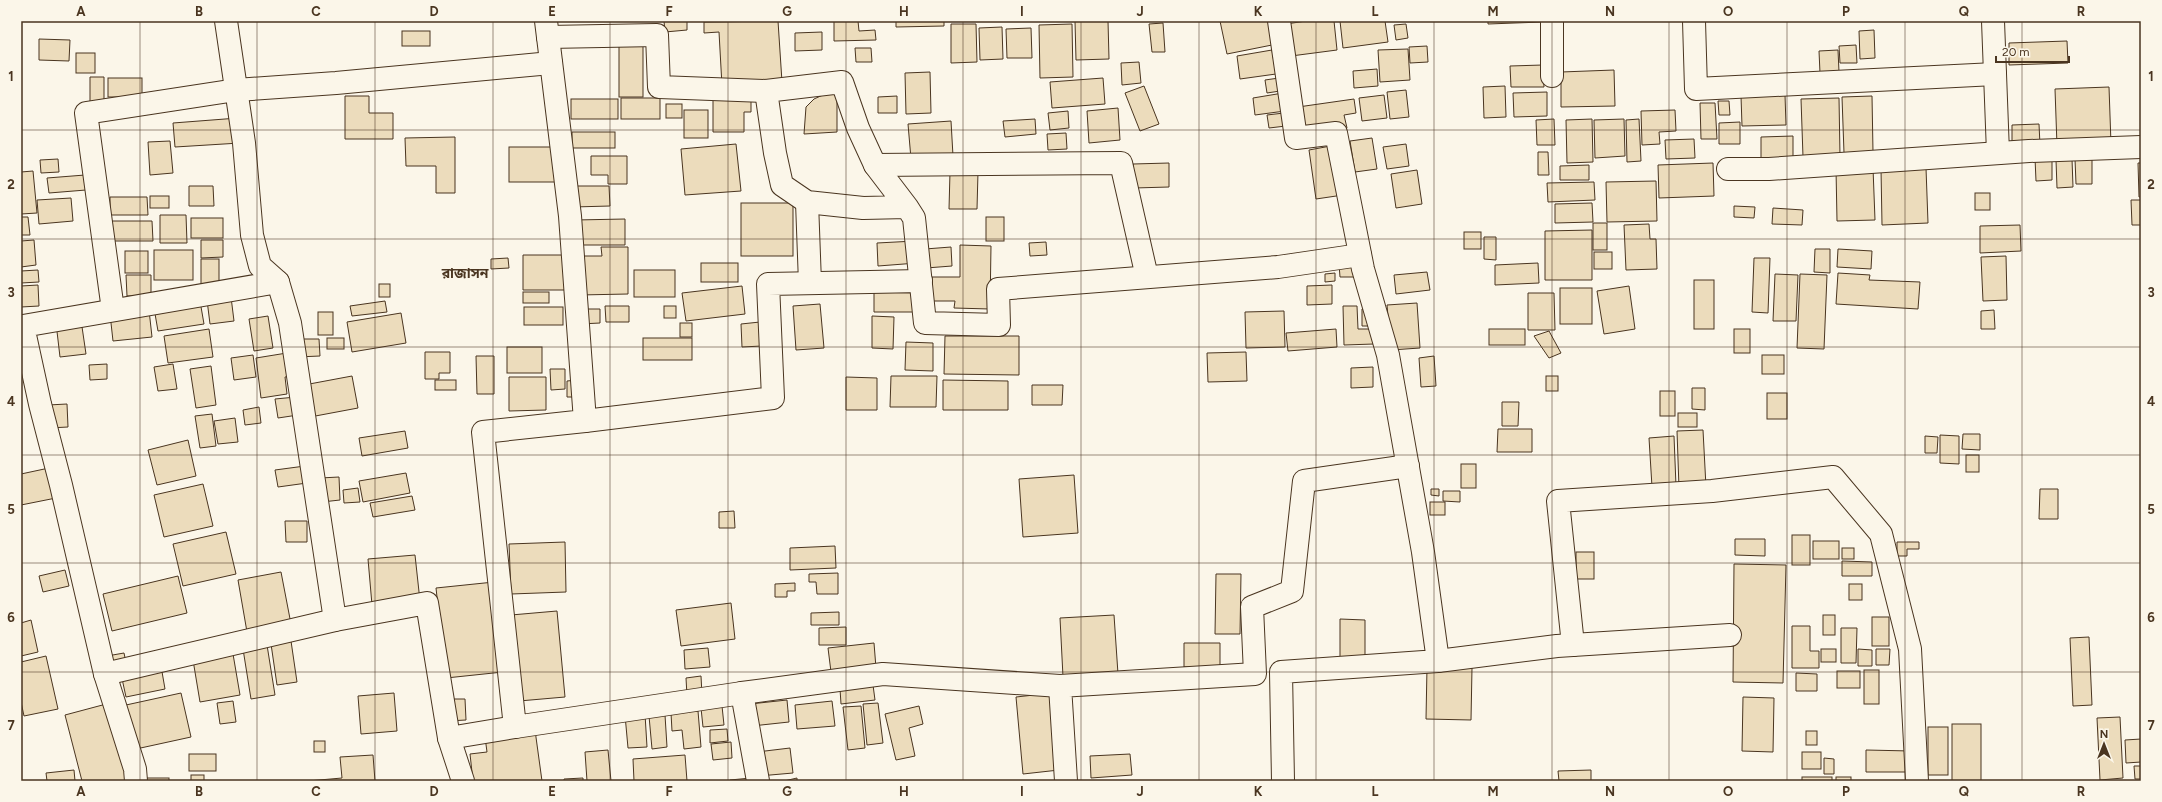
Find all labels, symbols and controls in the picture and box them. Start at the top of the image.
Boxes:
text: A [76,4,86,19]
text: B [195,4,203,19]
text: C [311,4,321,19]
text: D [429,4,439,19]
text: E [548,4,556,19]
text: F [665,4,673,19]
text: G [782,4,792,19]
text: H [899,4,909,19]
text: I [1020,4,1024,19]
text: J [1136,4,1144,19]
text: K [1254,4,1263,19]
text: L [1372,4,1379,19]
text: M [1487,4,1499,19]
text: N [1605,4,1615,19]
text: O [1723,4,1733,19]
text: P [1842,4,1850,19]
text: Q [1959,4,1969,19]
text: R [2077,4,2086,19]
scale bar [1996,38,2069,64]
text: 20 m [2002,45,2030,59]
text: 1 [8,69,14,84]
text: 1 [2148,69,2154,84]
text: 2 [7,177,15,192]
text: 2 [2147,177,2155,192]
district label: রাজাসন [441,265,489,282]
text: 3 [7,285,15,300]
text: 3 [2147,285,2155,300]
text: 4 [7,394,15,409]
text: 4 [2147,394,2155,409]
text: 5 [7,502,15,517]
text: 5 [2147,502,2155,517]
text: 6 [7,610,15,625]
text: 6 [2147,610,2155,625]
text: 7 [7,718,15,733]
text: 7 [2147,718,2155,733]
north arrow [2084,724,2124,764]
text: N [2100,728,2108,741]
text: A [76,784,86,799]
text: B [195,784,203,799]
text: C [311,784,321,799]
text: D [429,784,439,799]
text: E [548,784,556,799]
text: F [665,784,673,799]
text: G [782,784,792,799]
text: H [899,784,909,799]
text: I [1020,784,1024,799]
text: J [1136,784,1144,799]
text: K [1254,784,1263,799]
text: L [1372,784,1379,799]
text: M [1487,784,1499,799]
text: N [1605,784,1615,799]
text: O [1723,784,1733,799]
text: P [1842,784,1850,799]
text: Q [1959,784,1969,799]
text: R [2077,784,2086,799]

